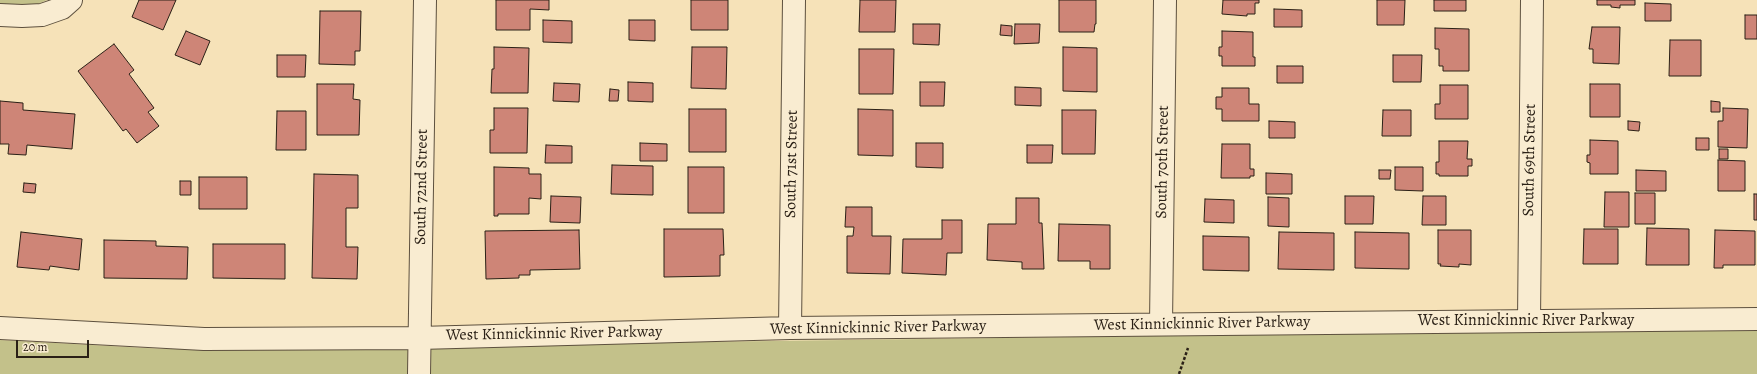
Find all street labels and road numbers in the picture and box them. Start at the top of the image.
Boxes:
street label: South 69th Street [1519,103,1541,217]
street label: South 70th Street [1152,105,1174,219]
street label: South 71st Street [781,110,803,218]
street label: South 72nd Street [411,129,433,245]
street label: West Kinnickinnic River Parkway [1418,311,1634,331]
street label: West Kinnickinnic River Parkway [1094,313,1310,335]
street label: West Kinnickinnic River Parkway [770,317,986,339]
street label: West Kinnickinnic River Parkway [446,323,662,345]

